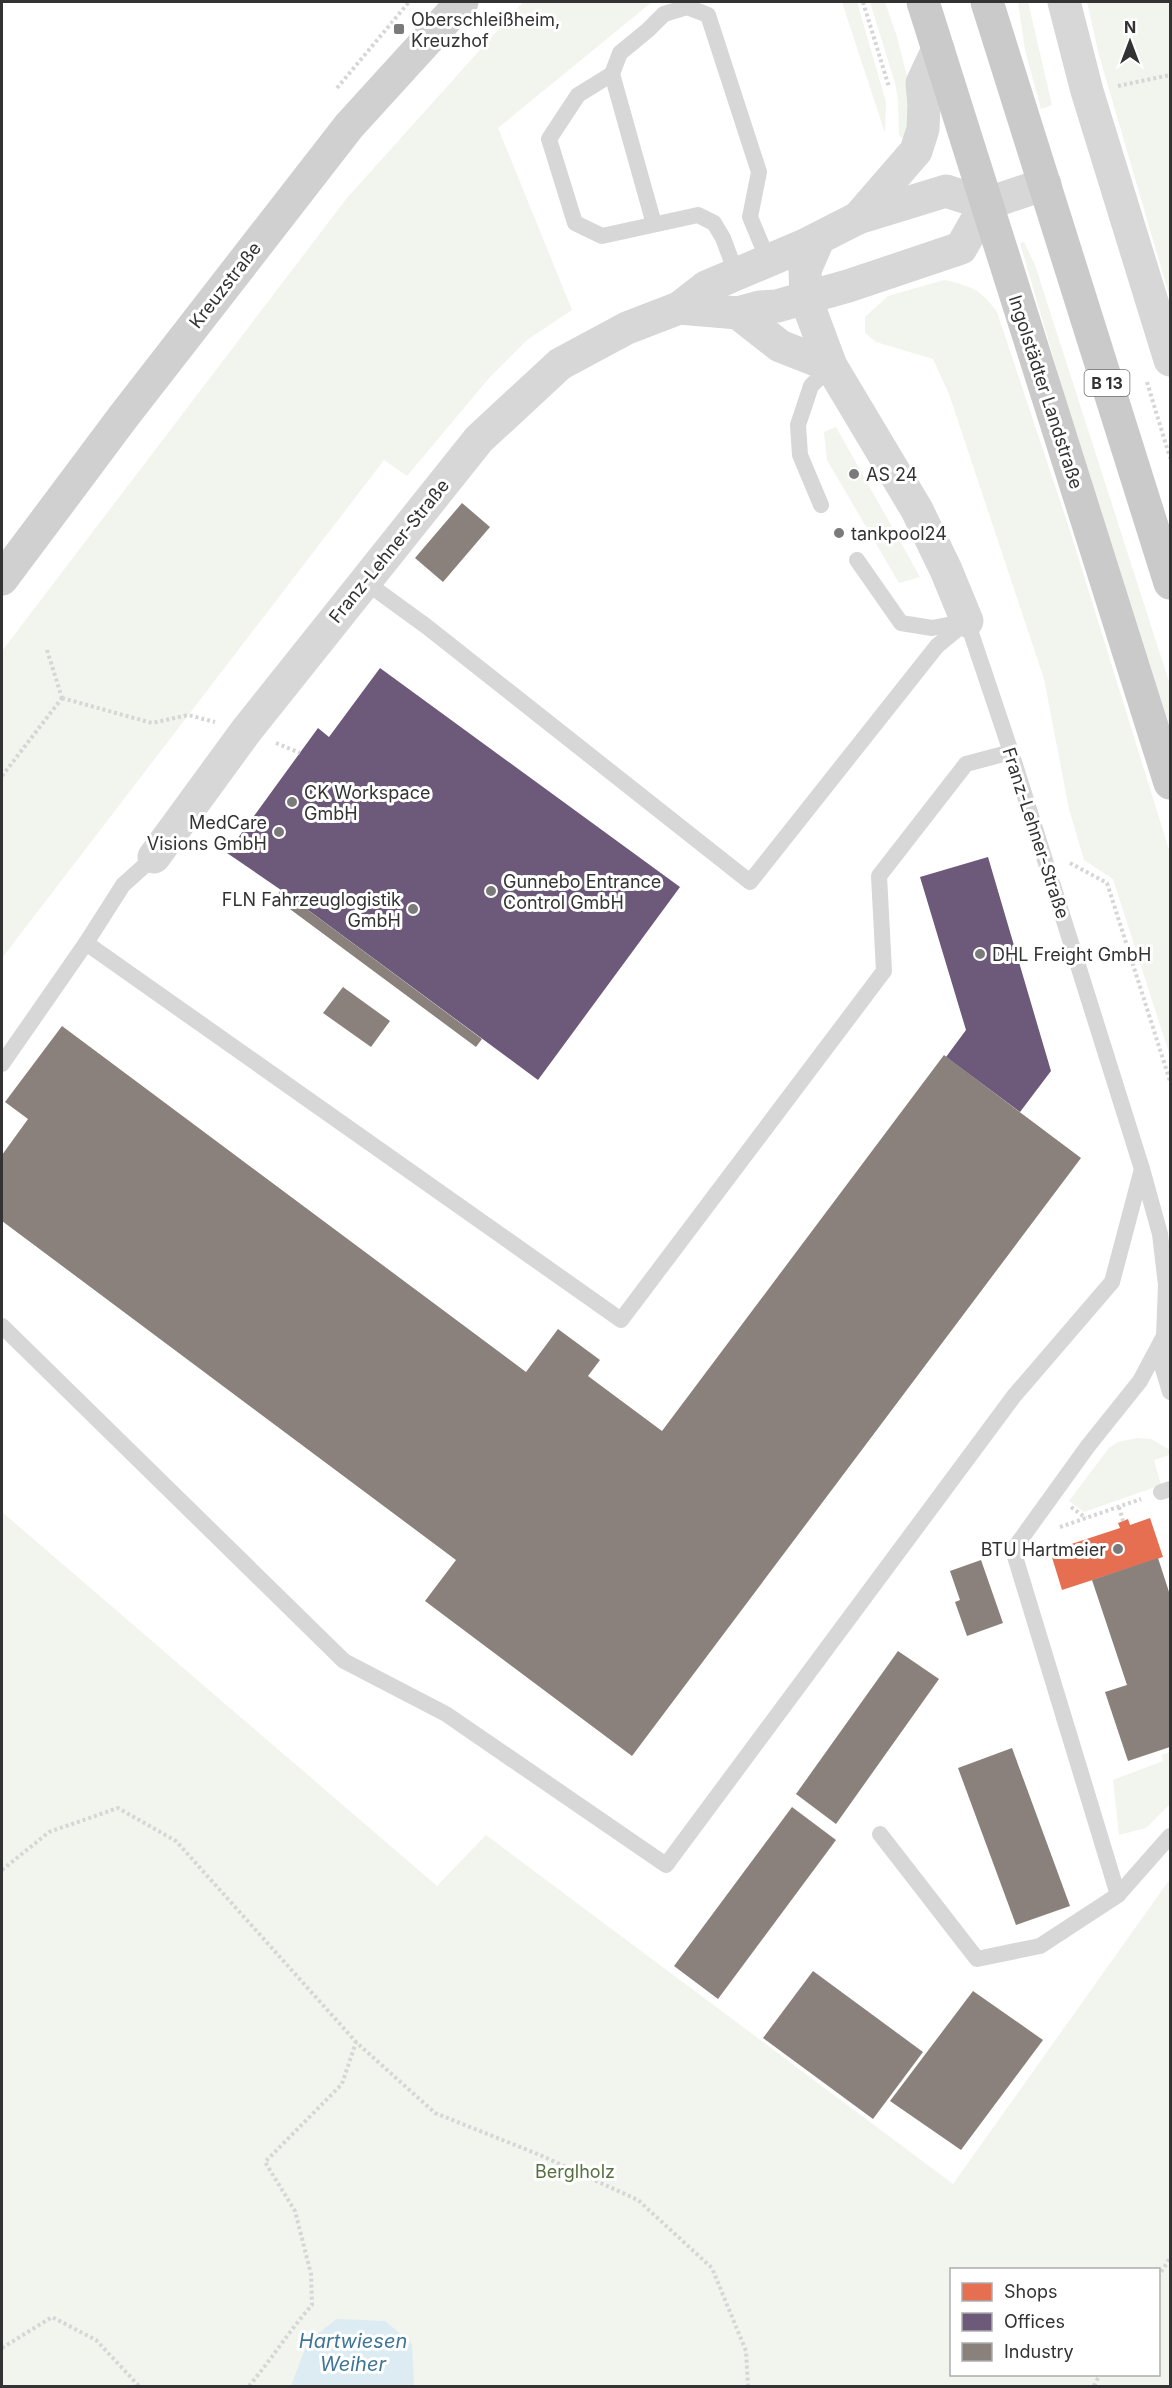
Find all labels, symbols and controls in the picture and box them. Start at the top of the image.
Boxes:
place label: Oberschleißheim, Kreuzhof [411,9,560,51]
north arrow [1100,12,1160,72]
text: N [1124,17,1136,37]
marker: Oberschleißheim, Kreuzhof [392,22,406,36]
street label: Kreuzstraße [185,238,265,332]
street label: Ingolstädter Landstraße [1005,293,1087,491]
road number: B 13 [1084,370,1130,396]
place label: AS 24 [866,464,917,485]
marker: AS 24 [847,467,861,481]
street label: Franz-Lehner-Straße [325,475,453,627]
place label: tankpool24 [851,523,947,544]
marker: tankpool24 [832,526,846,540]
street label: Franz-Lehner-Straße [998,745,1074,921]
place label: CK Workspace GmbH [304,782,430,824]
marker: CK Workspace GmbH [285,795,299,809]
place label: MedCare Visions GmbH [147,812,267,854]
marker: MedCare Visions GmbH [272,825,286,839]
place label: Gunnebo Entrance Control GmbH [503,871,661,913]
marker: Gunnebo Entrance Control GmbH [484,884,498,898]
place label: FLN Fahrzeuglogistik GmbH [222,889,401,931]
marker: FLN Fahrzeuglogistik GmbH [406,902,420,916]
place label: DHL Freight GmbH [992,944,1151,965]
marker: DHL Freight GmbH [973,947,987,961]
place label: BTU Hartmeier [981,1539,1106,1560]
marker: BTU Hartmeier [1111,1542,1125,1556]
park label: Berglholz [535,2161,615,2182]
legend [950,2268,1160,2376]
text: Shops [1004,2281,1058,2302]
text: Offices [1004,2311,1065,2332]
water label: Hartwiesen Weiher [299,2329,407,2376]
text: Industry [1004,2341,1074,2362]

